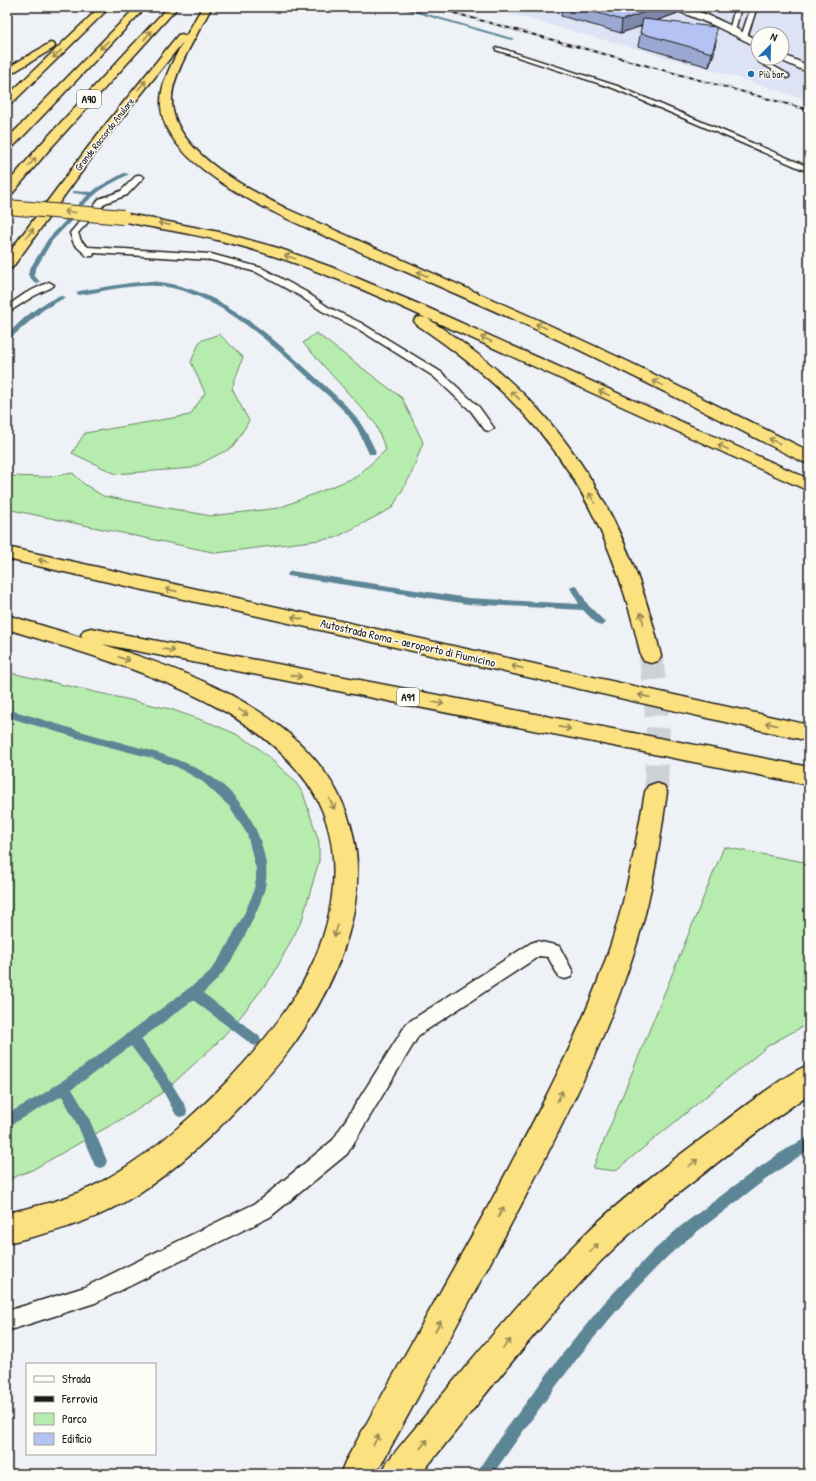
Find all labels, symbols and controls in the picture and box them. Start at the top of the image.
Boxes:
north arrow [750,26,790,66]
text: N [768,29,779,44]
one-way arrow [143,30,152,40]
one-way arrow [99,40,108,50]
one-way arrow [52,49,62,59]
place label: Più bar [759,68,784,81]
marker: Più bar [746,69,756,79]
one-way arrow [138,80,147,91]
road number: A90 [77,90,101,108]
street label: Grande Raccordo Anulare [72,95,137,174]
one-way arrow [28,157,36,168]
one-way arrow [64,208,77,215]
one-way arrow [158,220,171,228]
one-way arrow [25,228,34,239]
one-way arrow [283,253,296,260]
one-way arrow [416,269,428,277]
one-way arrow [535,322,547,329]
one-way arrow [480,335,492,343]
one-way arrow [652,379,664,386]
one-way arrow [599,389,611,396]
one-way arrow [510,390,520,400]
one-way arrow [768,437,780,444]
one-way arrow [717,443,729,450]
one-way arrow [588,493,595,505]
one-way arrow [38,557,51,565]
one-way arrow [164,585,177,593]
one-way arrow [638,612,645,625]
one-way arrow [291,614,304,621]
street label: Autostrada Roma - aeroporto di Fiumicino [319,614,497,671]
one-way arrow [162,647,175,655]
one-way arrow [118,655,130,663]
one-way arrow [511,663,524,671]
one-way arrow [290,672,303,680]
road number: A91 [397,688,419,706]
one-way arrow [638,691,651,699]
one-way arrow [431,700,444,708]
one-way arrow [237,708,248,716]
one-way arrow [765,720,778,728]
one-way arrow [558,725,571,733]
one-way arrow [329,798,336,810]
one-way arrow [332,924,339,937]
one-way arrow [557,1090,564,1102]
one-way arrow [687,1159,698,1168]
one-way arrow [497,1206,505,1218]
one-way arrow [589,1243,599,1253]
one-way arrow [435,1320,443,1332]
one-way arrow [503,1339,512,1350]
legend [26,1363,156,1455]
text: Strada [62,1370,91,1387]
text: Ferrovia [61,1390,98,1407]
text: Parco [62,1410,87,1427]
text: Edificio [62,1430,92,1447]
one-way arrow [373,1434,380,1446]
one-way arrow [419,1439,428,1449]

